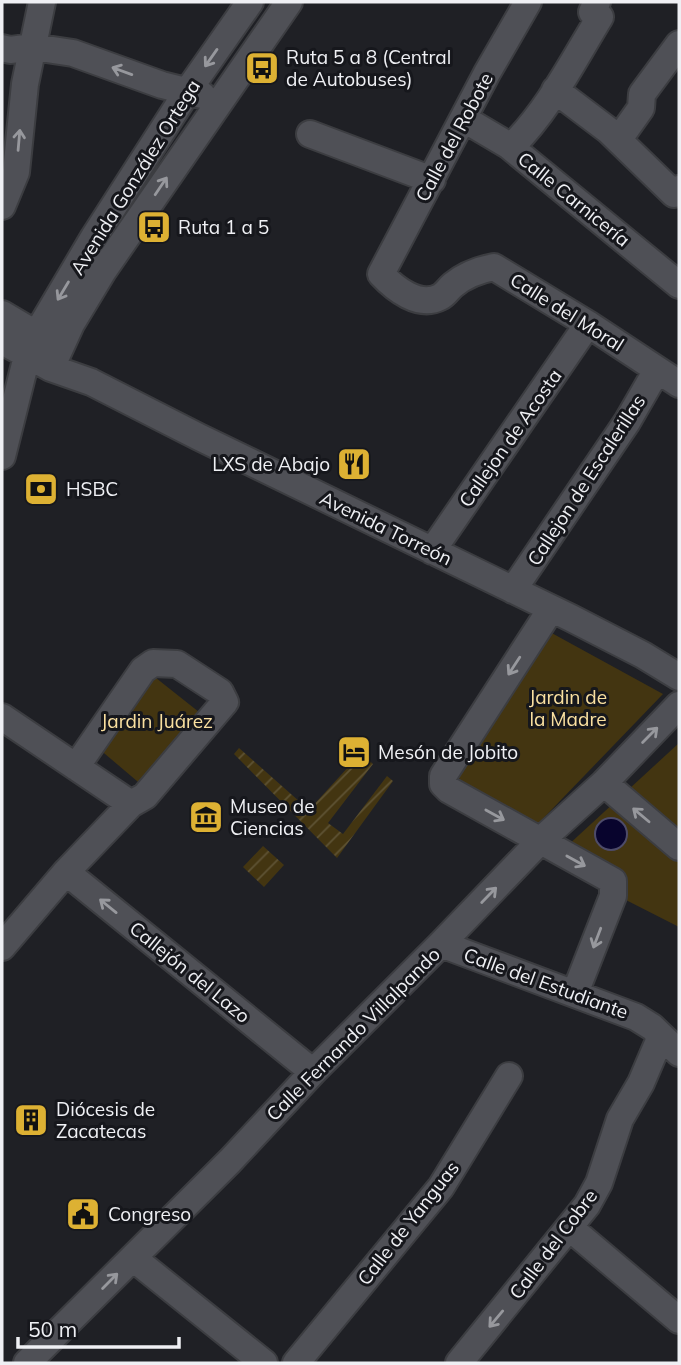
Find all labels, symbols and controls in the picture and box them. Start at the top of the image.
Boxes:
place label: Ruta 5 a 8 (Central de Autobuses) [286,45,451,91]
one-way arrow [204,48,218,67]
bus stop icon: Ruta 5 a 8 (Central de Autobuses) [243,49,281,87]
one-way arrow [111,64,133,76]
street label: Calle del Robote [410,68,498,206]
street label: Avenida González Ortega [65,75,205,279]
one-way arrow [13,130,26,152]
street label: Calle Carnicería [513,146,635,252]
one-way arrow [153,177,168,196]
bus stop icon: Ruta 1 a 5 [135,208,173,246]
place label: Ruta 1 a 5 [178,215,269,239]
street label: Calle del Moral [506,268,628,356]
one-way arrow [55,280,69,300]
street label: Callejon de Acosta [453,364,567,512]
street label: Callejon de Escalerillas [522,390,650,570]
restaurant icon: LXS de Abajo [335,445,373,483]
place label: LXS de Abajo [212,452,330,476]
bank icon: HSBC [22,470,60,508]
place label: HSBC [66,477,118,501]
street label: Avenida Torreón [316,486,456,570]
one-way arrow [507,656,521,675]
park label: Jardin de la Madre [529,685,607,731]
park label: Jardin Juárez [101,709,213,733]
one-way arrow [642,727,659,744]
hotel icon: Mesón de Jobito [335,733,373,771]
place label: Mesón de Jobito [378,740,518,764]
place label: Museo de Ciencias [230,794,315,840]
museum icon: Museo de Ciencias [187,798,225,836]
one-way arrow [633,807,651,823]
one-way arrow [484,808,504,822]
one-way arrow [566,854,586,868]
one-way arrow [480,887,497,904]
one-way arrow [99,898,117,913]
street label: Callejón del Lazo [125,916,255,1028]
one-way arrow [589,927,602,948]
street label: Calle Fernando Villalpando [261,942,445,1126]
street label: Calle del Estudiante [461,942,631,1024]
place label: Diócesis de Zacatecas [56,1097,155,1143]
building icon: Diócesis de Zacatecas [12,1101,50,1139]
street label: Calle de Yanguas [352,1156,464,1290]
street label: Calle del Cobre [504,1184,602,1304]
public building icon: Congreso [64,1195,102,1233]
place label: Congreso [108,1202,191,1226]
one-way arrow [102,1272,119,1289]
scale bar [18,1306,178,1350]
one-way arrow [488,1309,504,1327]
text: 50 m [28,1316,77,1342]

